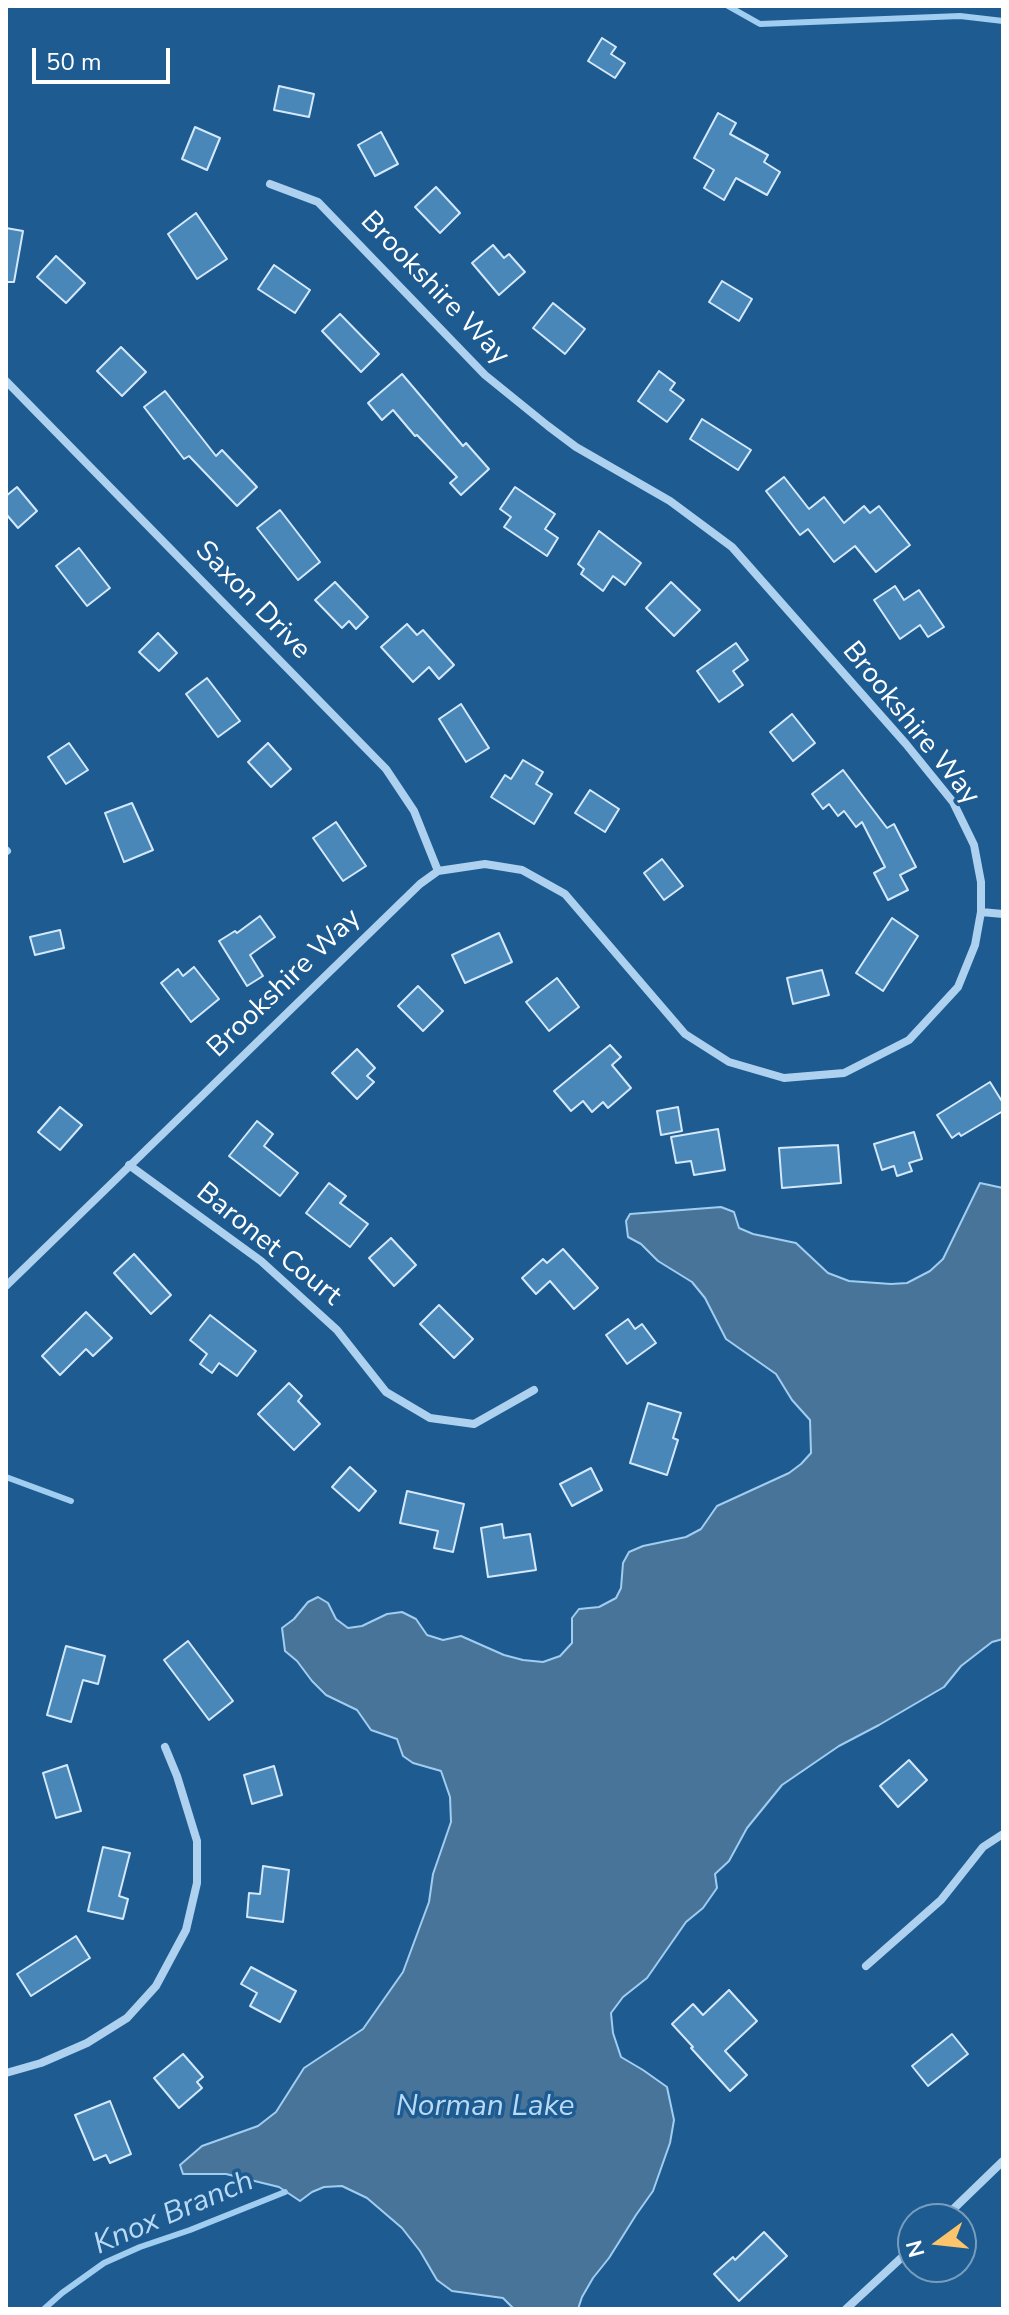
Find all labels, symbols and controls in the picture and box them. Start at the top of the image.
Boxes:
scale bar [36,32,174,82]
text: 50 m [46,46,102,78]
street label: Brookshire Way [353,205,515,373]
street label: Saxon Drive [187,535,317,667]
street label: Brookshire Way [834,636,986,812]
street label: Brookshire Way [201,903,369,1065]
street label: Baronet Court [189,1176,347,1314]
water label: Norman Lake [396,2090,574,2126]
water label: Knox Branch [89,2164,259,2264]
north arrow [897,2203,977,2283]
text: N [899,2237,932,2261]

